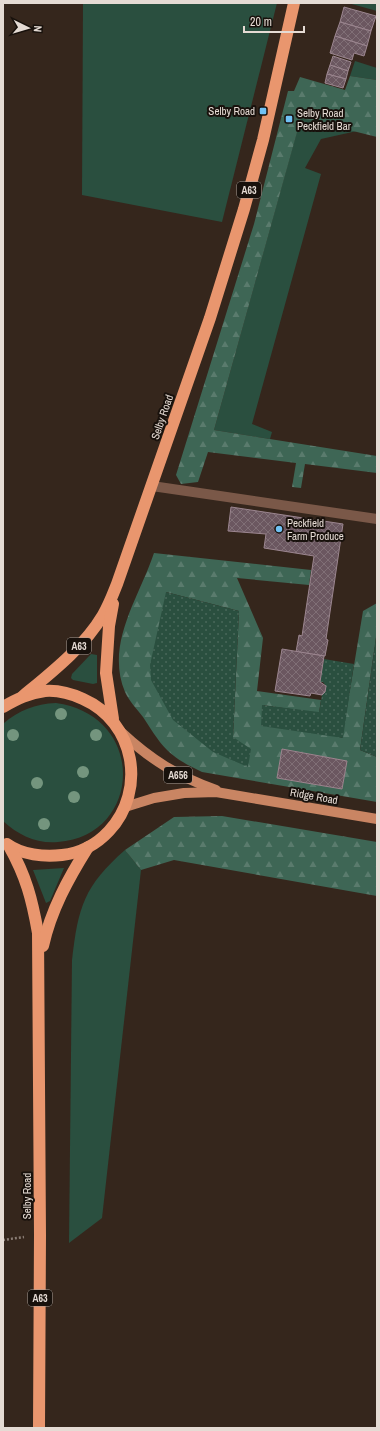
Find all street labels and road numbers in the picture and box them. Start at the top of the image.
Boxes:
road number: A63 [237,182,261,198]
street label: Selby Road [148,393,176,441]
road number: A63 [67,638,91,654]
road number: A656 [164,767,192,783]
street label: Ridge Road [289,785,339,807]
street label: Selby Road [20,1173,34,1219]
road number: A63 [28,1290,52,1306]

